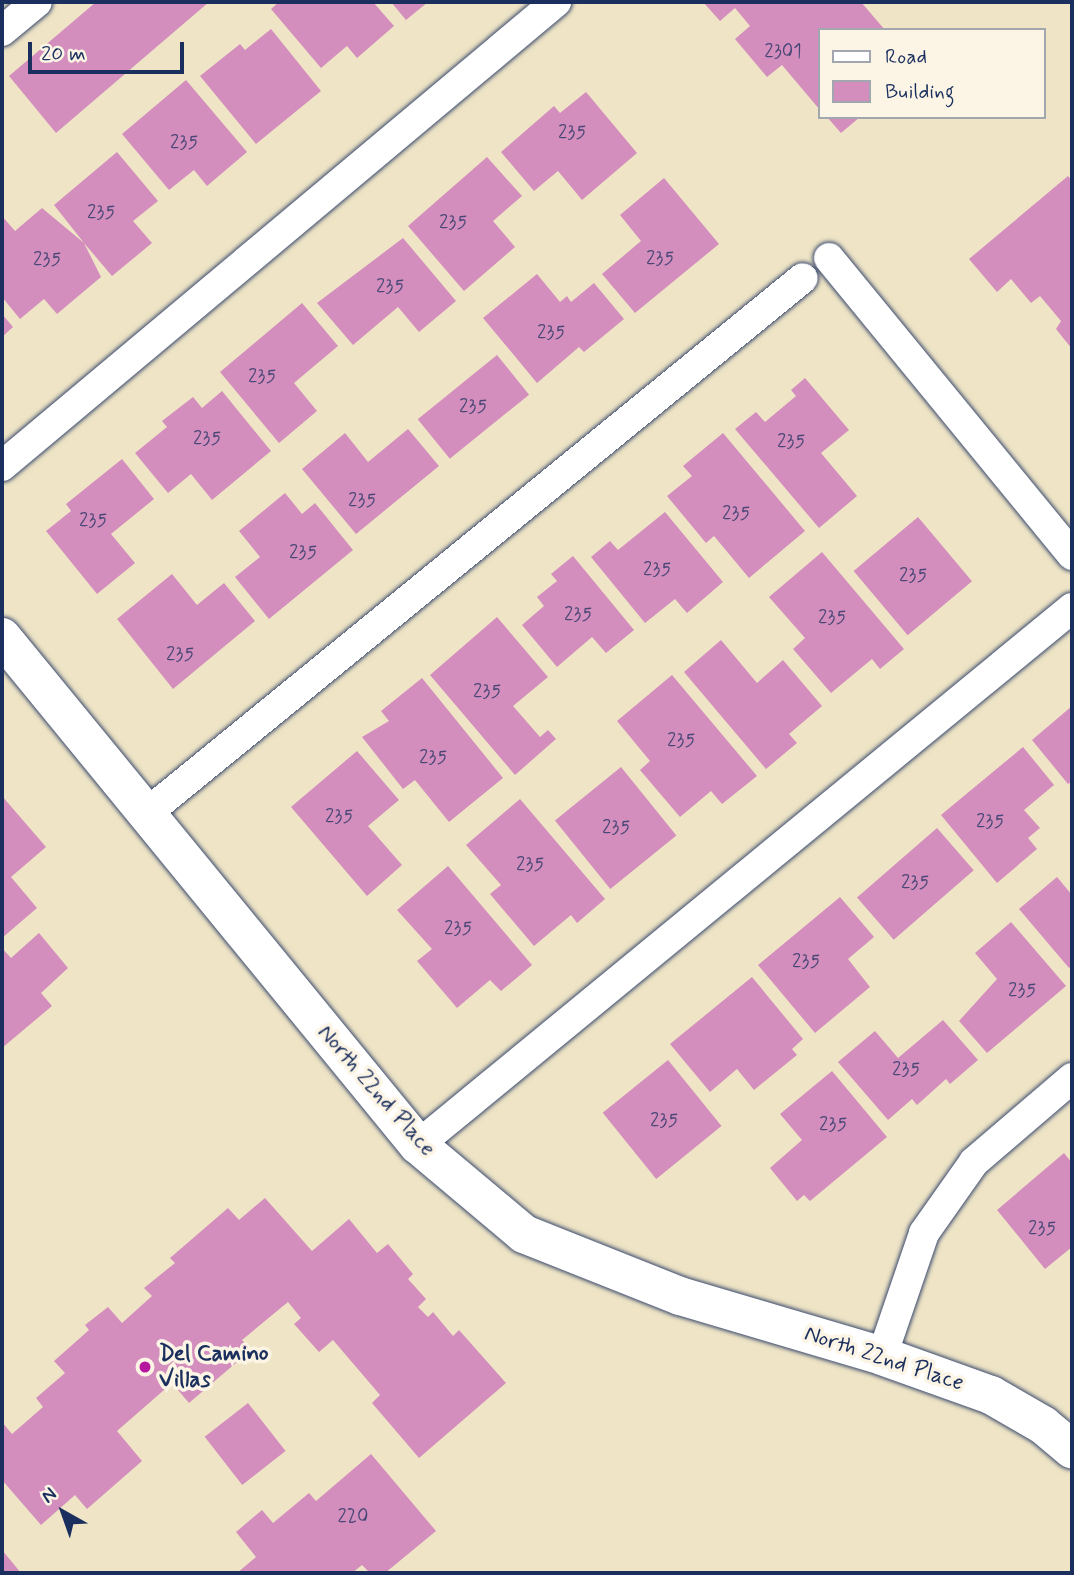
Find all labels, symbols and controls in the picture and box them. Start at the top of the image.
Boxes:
scale bar [32,28,187,72]
legend [818,28,1046,119]
text: 20 m [41,40,86,68]
house number: 2301 [764,41,802,63]
text: Road [885,43,927,71]
text: Building [885,78,955,106]
house number: 235 [558,122,586,144]
house number: 235 [170,132,198,154]
house number: 235 [87,202,115,224]
house number: 235 [439,212,467,234]
house number: 235 [646,248,674,270]
house number: 235 [33,249,61,271]
house number: 235 [376,276,404,298]
house number: 235 [537,322,565,344]
house number: 235 [248,366,276,388]
house number: 235 [459,396,487,418]
house number: 235 [193,428,221,450]
house number: 235 [777,431,805,453]
house number: 235 [348,490,376,512]
house number: 235 [722,503,750,525]
house number: 235 [79,510,107,532]
house number: 235 [289,542,317,564]
house number: 235 [643,559,671,581]
house number: 235 [899,565,927,587]
house number: 235 [564,604,592,626]
house number: 235 [818,607,846,629]
house number: 235 [166,644,194,666]
house number: 235 [473,681,501,703]
house number: 235 [667,730,695,752]
house number: 235 [419,747,447,769]
house number: 235 [325,806,353,828]
house number: 235 [976,811,1004,833]
house number: 235 [602,817,630,839]
house number: 235 [516,854,544,876]
house number: 235 [901,872,929,894]
house number: 235 [444,918,472,940]
house number: 235 [792,951,820,973]
house number: 235 [1008,980,1036,1002]
street label: North 22nd Place [312,1020,440,1162]
house number: 235 [892,1059,920,1081]
house number: 235 [650,1110,678,1132]
house number: 235 [819,1114,847,1136]
house number: 235 [1028,1218,1056,1240]
street label: North 22nd Place [802,1321,966,1397]
place label: Del Camino Villas [159,1340,279,1394]
marker: Del Camino Villas [137,1359,153,1375]
north arrow [28,1477,98,1547]
text: N [36,1482,62,1509]
house number: 220 [338,1506,368,1528]

